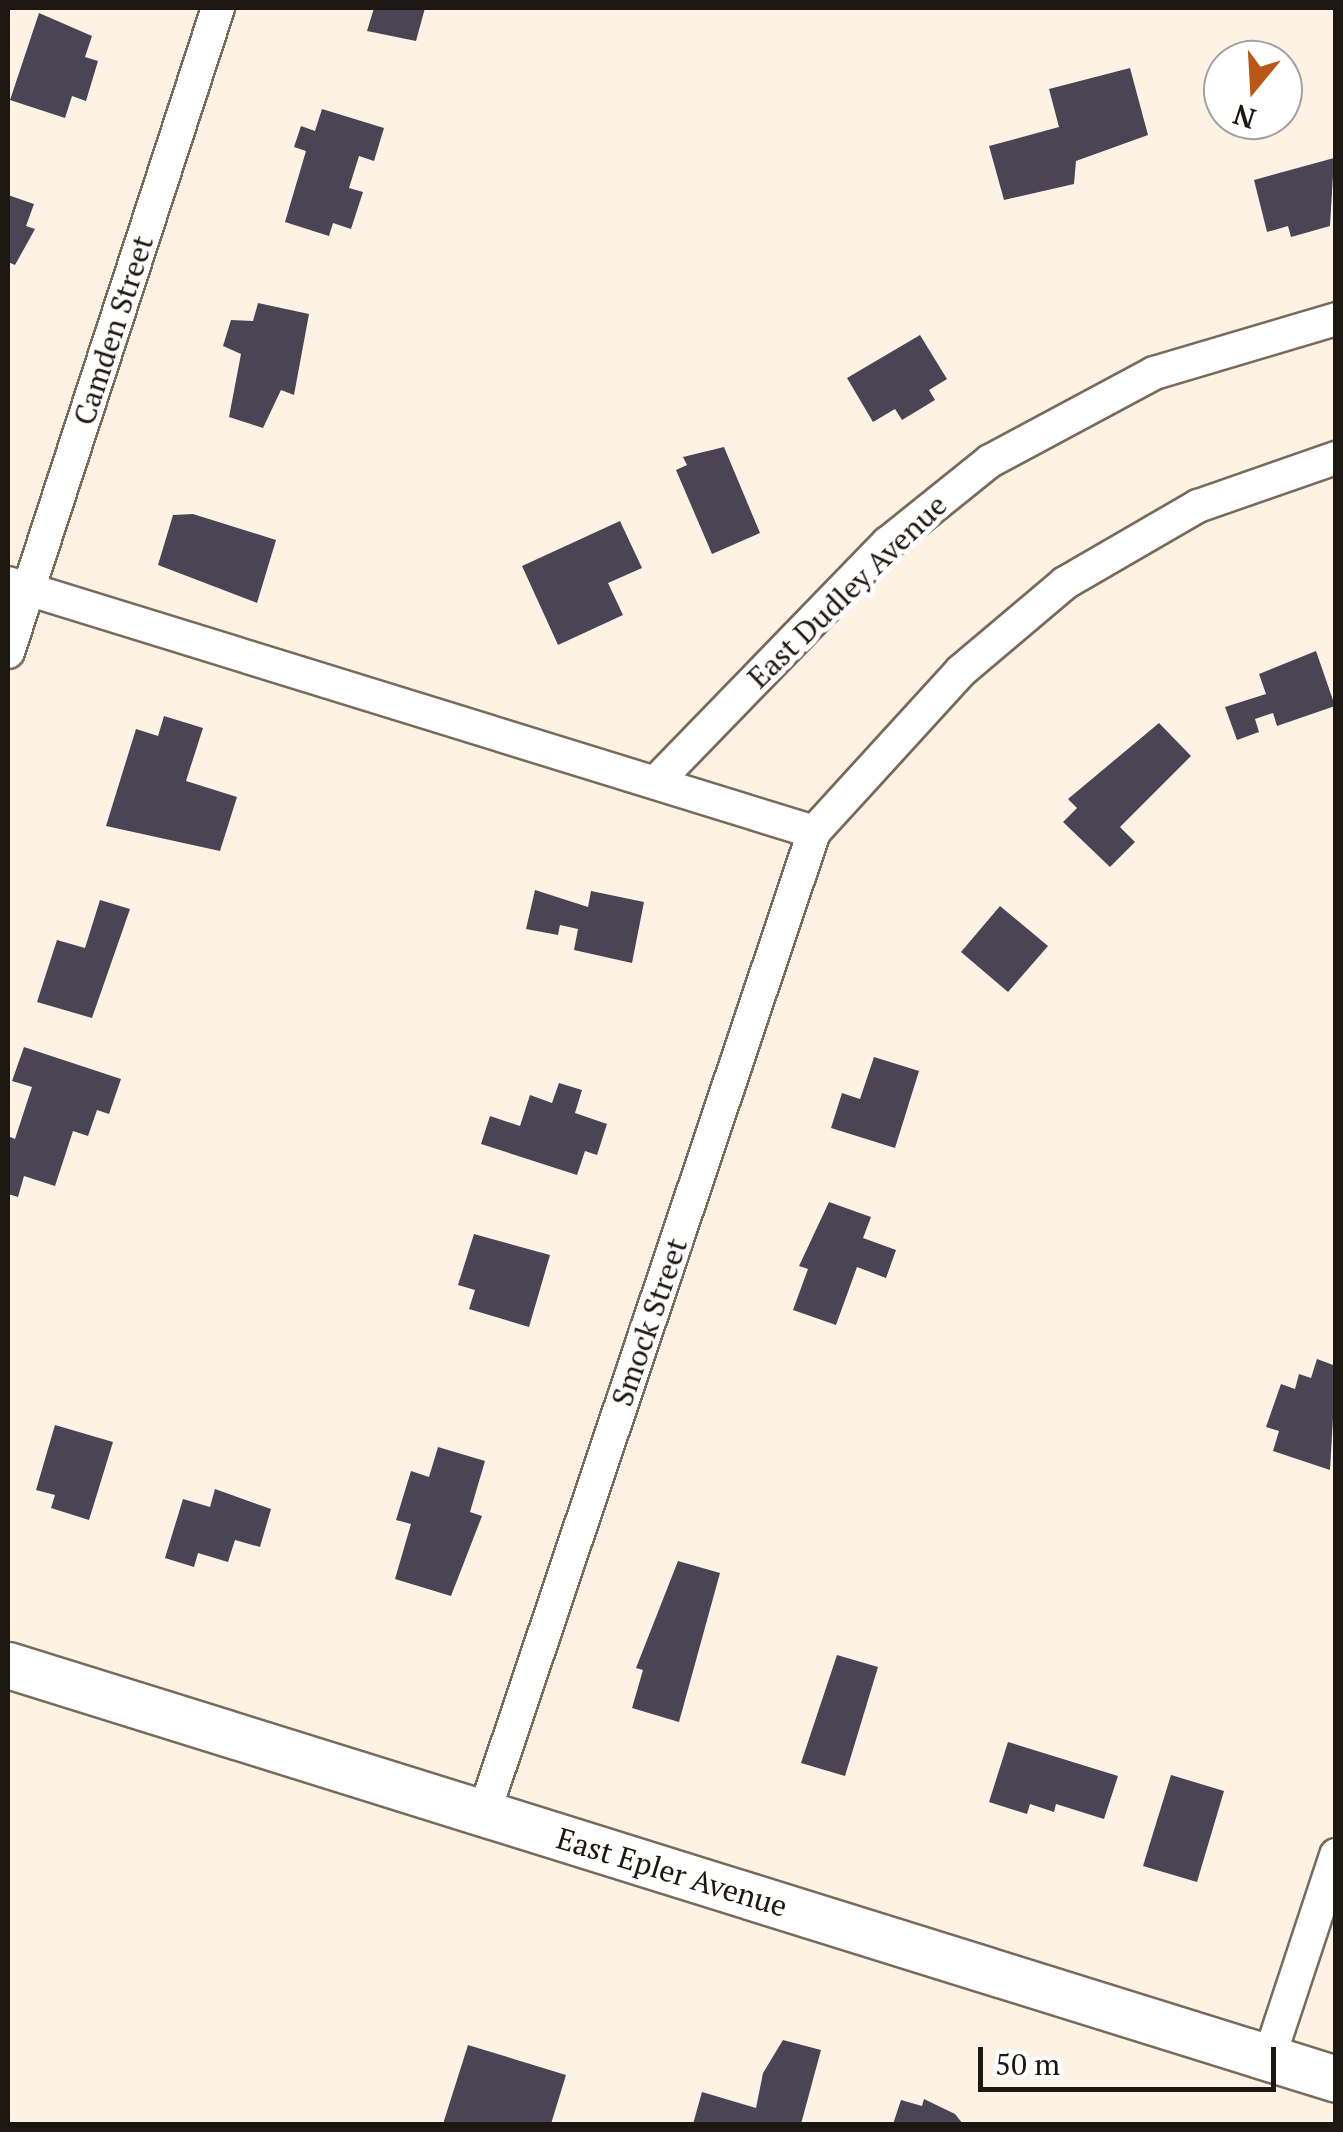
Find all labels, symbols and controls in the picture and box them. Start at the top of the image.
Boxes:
north arrow [1203,40,1303,140]
text: N [1228,96,1260,138]
street label: Camden Street [65,231,161,429]
street label: East Dudley Avenue [740,487,954,695]
street label: Smock Street [603,1233,695,1411]
street label: East Epler Avenue [552,1820,792,1924]
scale bar [983,2027,1280,2089]
text: 50 m [995,2044,1060,2084]

